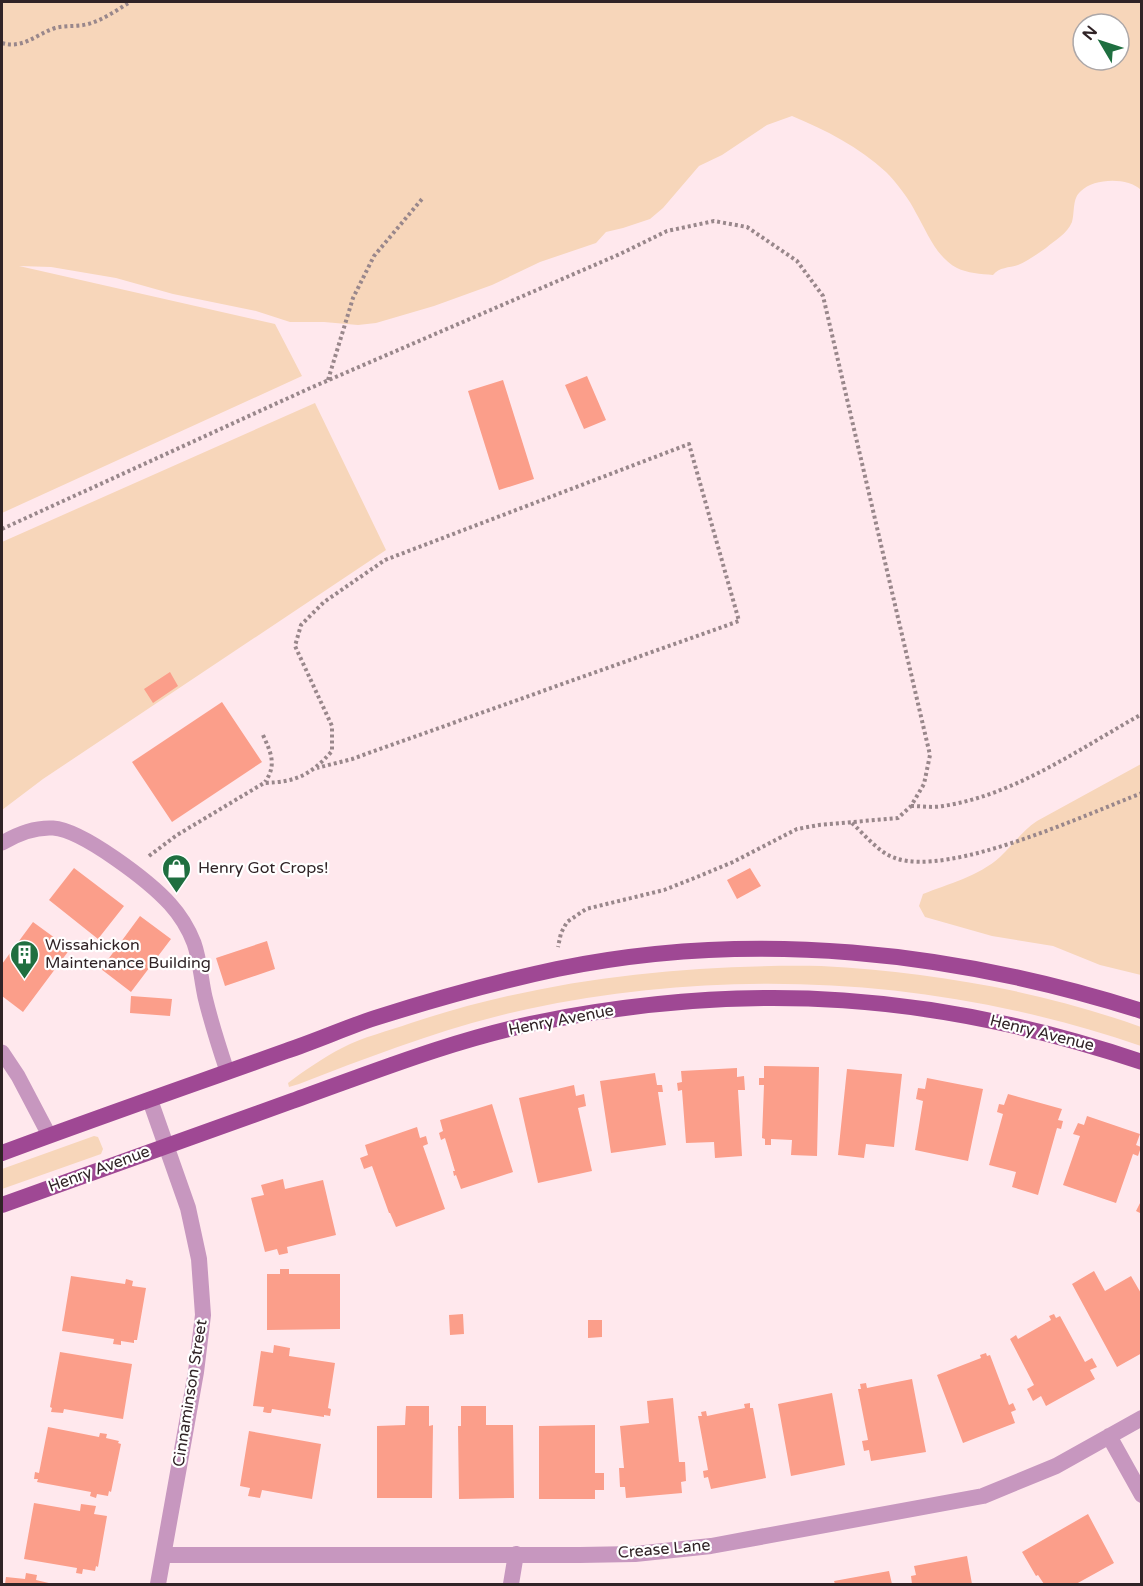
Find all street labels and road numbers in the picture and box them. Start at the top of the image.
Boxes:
street label: Henry Avenue [507,1000,615,1040]
street label: Henry Avenue [988,1010,1096,1056]
street label: Henry Avenue [45,1141,153,1197]
street label: Cinnaminson Street [168,1318,212,1468]
street label: Crease Lane [617,1535,711,1563]

